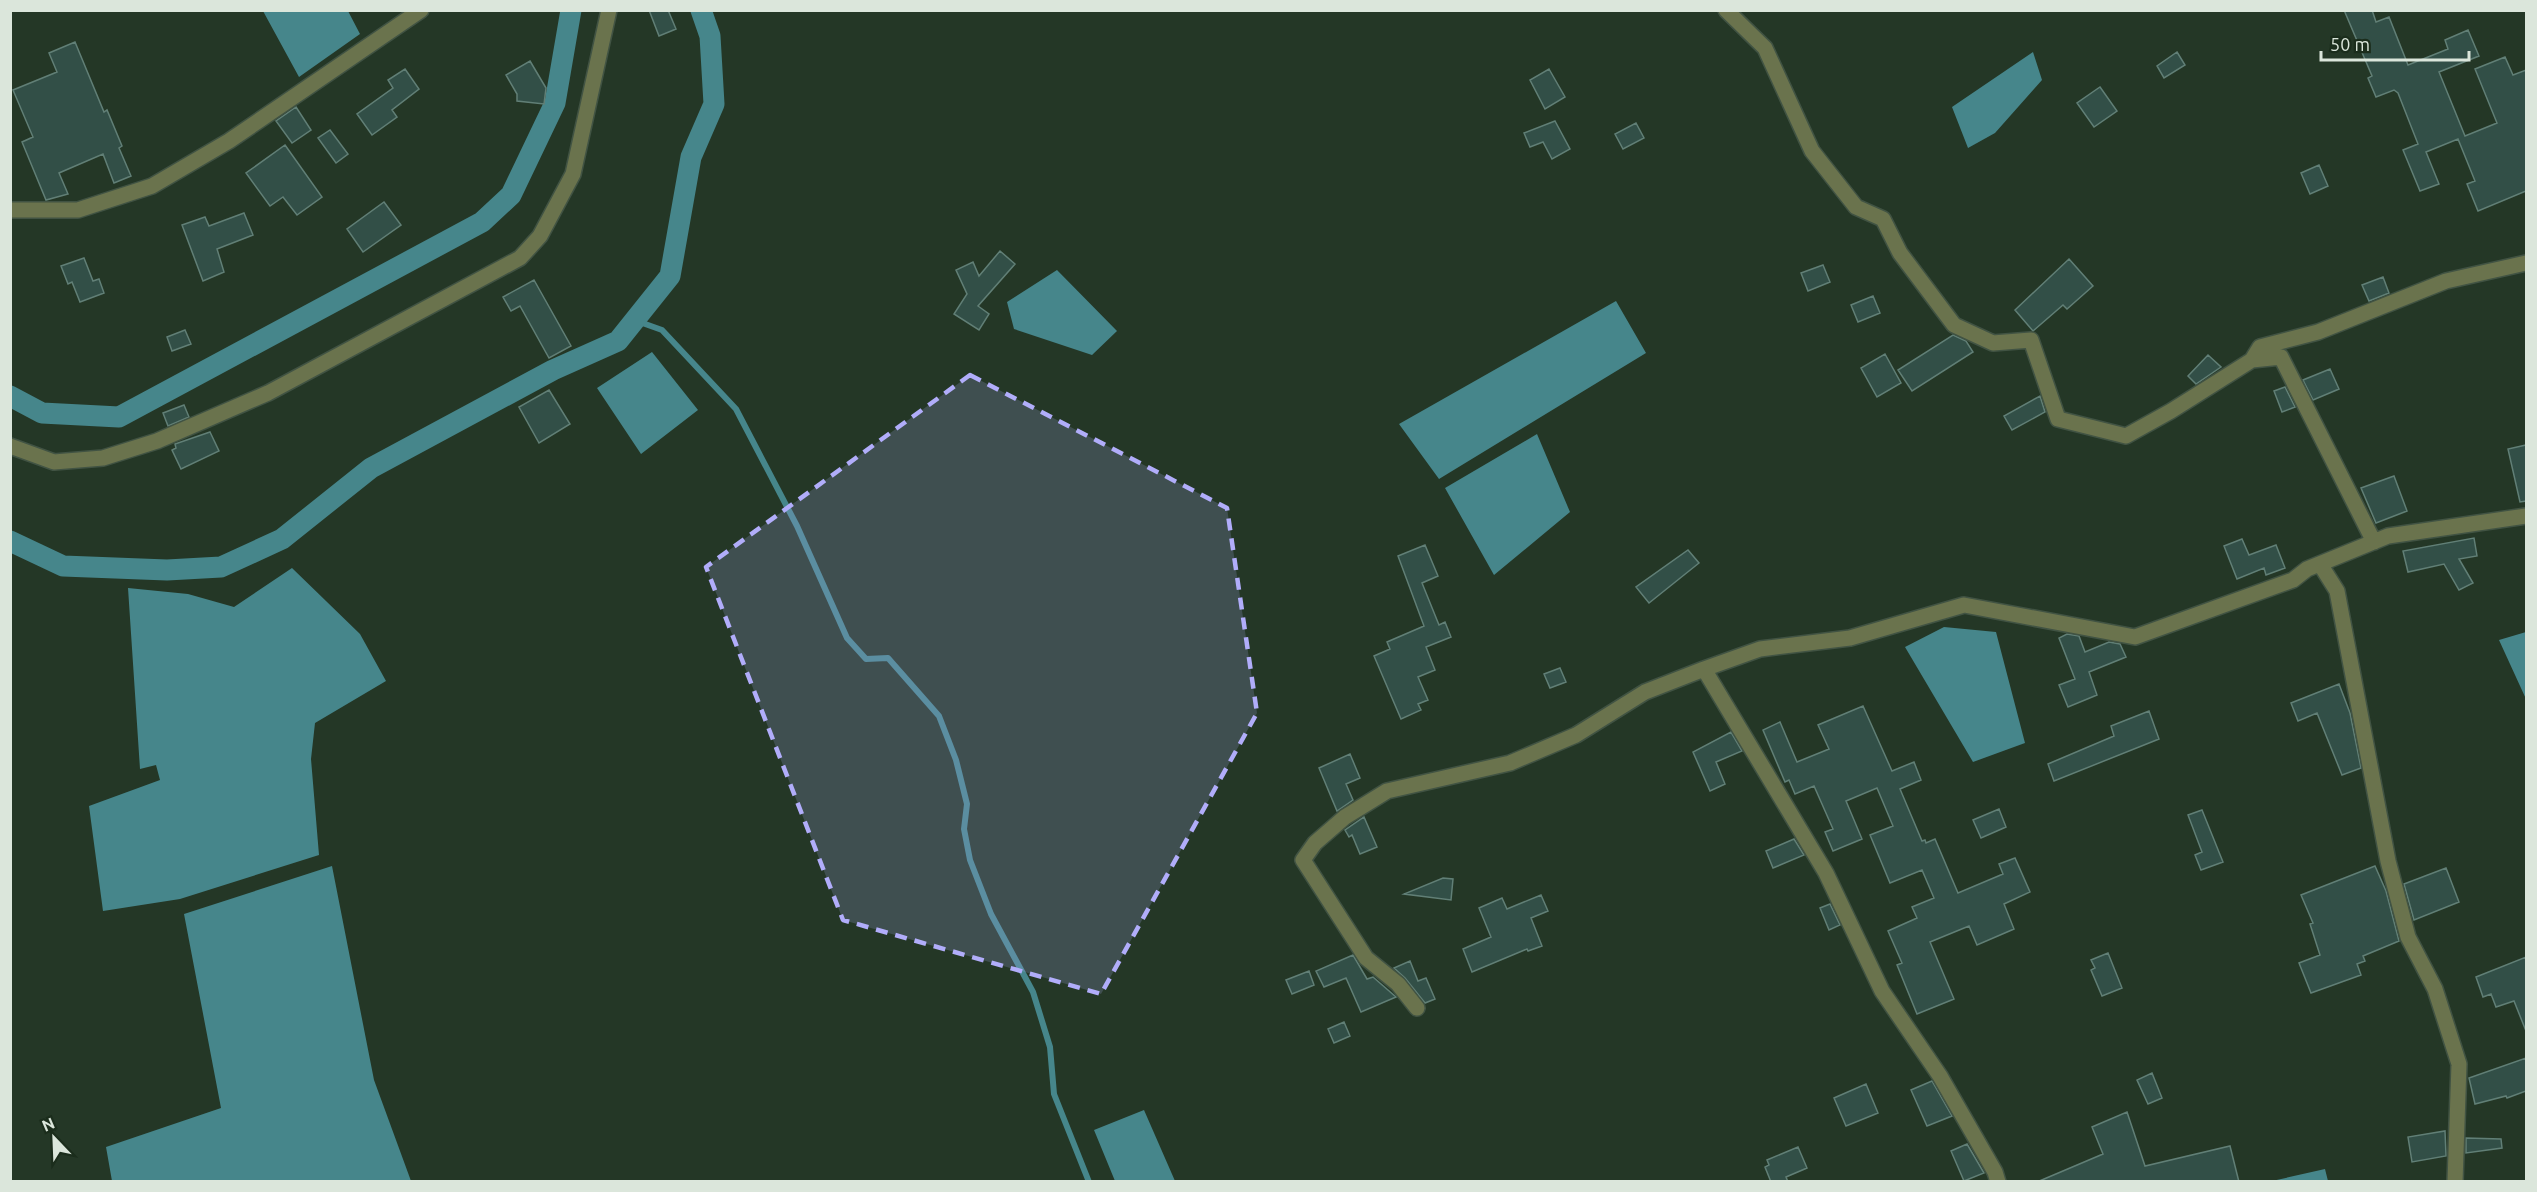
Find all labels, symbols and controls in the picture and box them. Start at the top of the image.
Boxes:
scale bar [2321,24,2470,62]
text: 50 m [2330,34,2370,54]
north arrow [24,1108,84,1168]
text: N [39,1114,57,1135]

